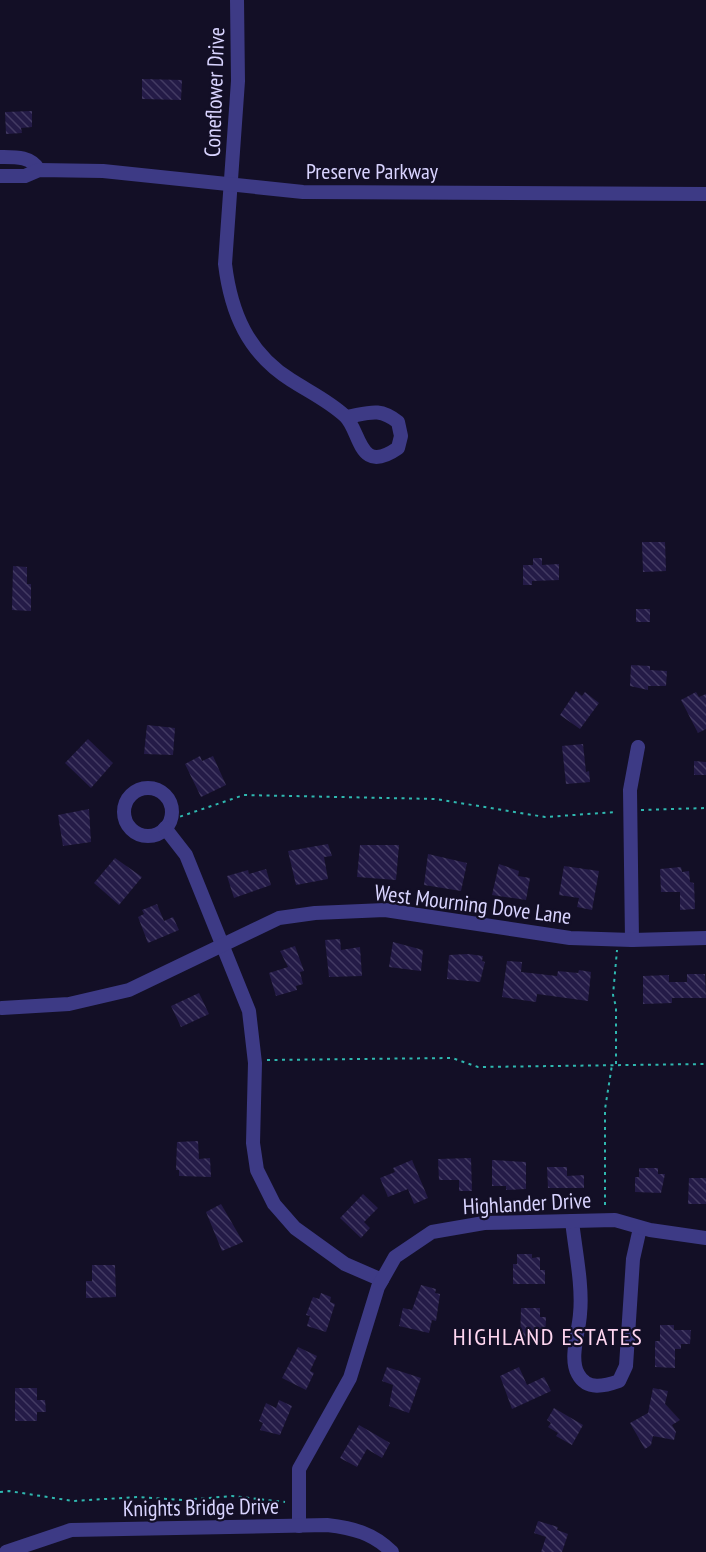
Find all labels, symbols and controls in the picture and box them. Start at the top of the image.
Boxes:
street label: Coneflower Drive [198,27,230,157]
street label: Preserve Parkway [306,157,439,185]
street label: West Mourning Dove Lane [373,878,573,930]
street label: Highlander Drive [462,1186,592,1220]
district label: HIGHLAND ESTATES [453,1321,643,1352]
street label: Knights Bridge Drive [123,1492,279,1522]

